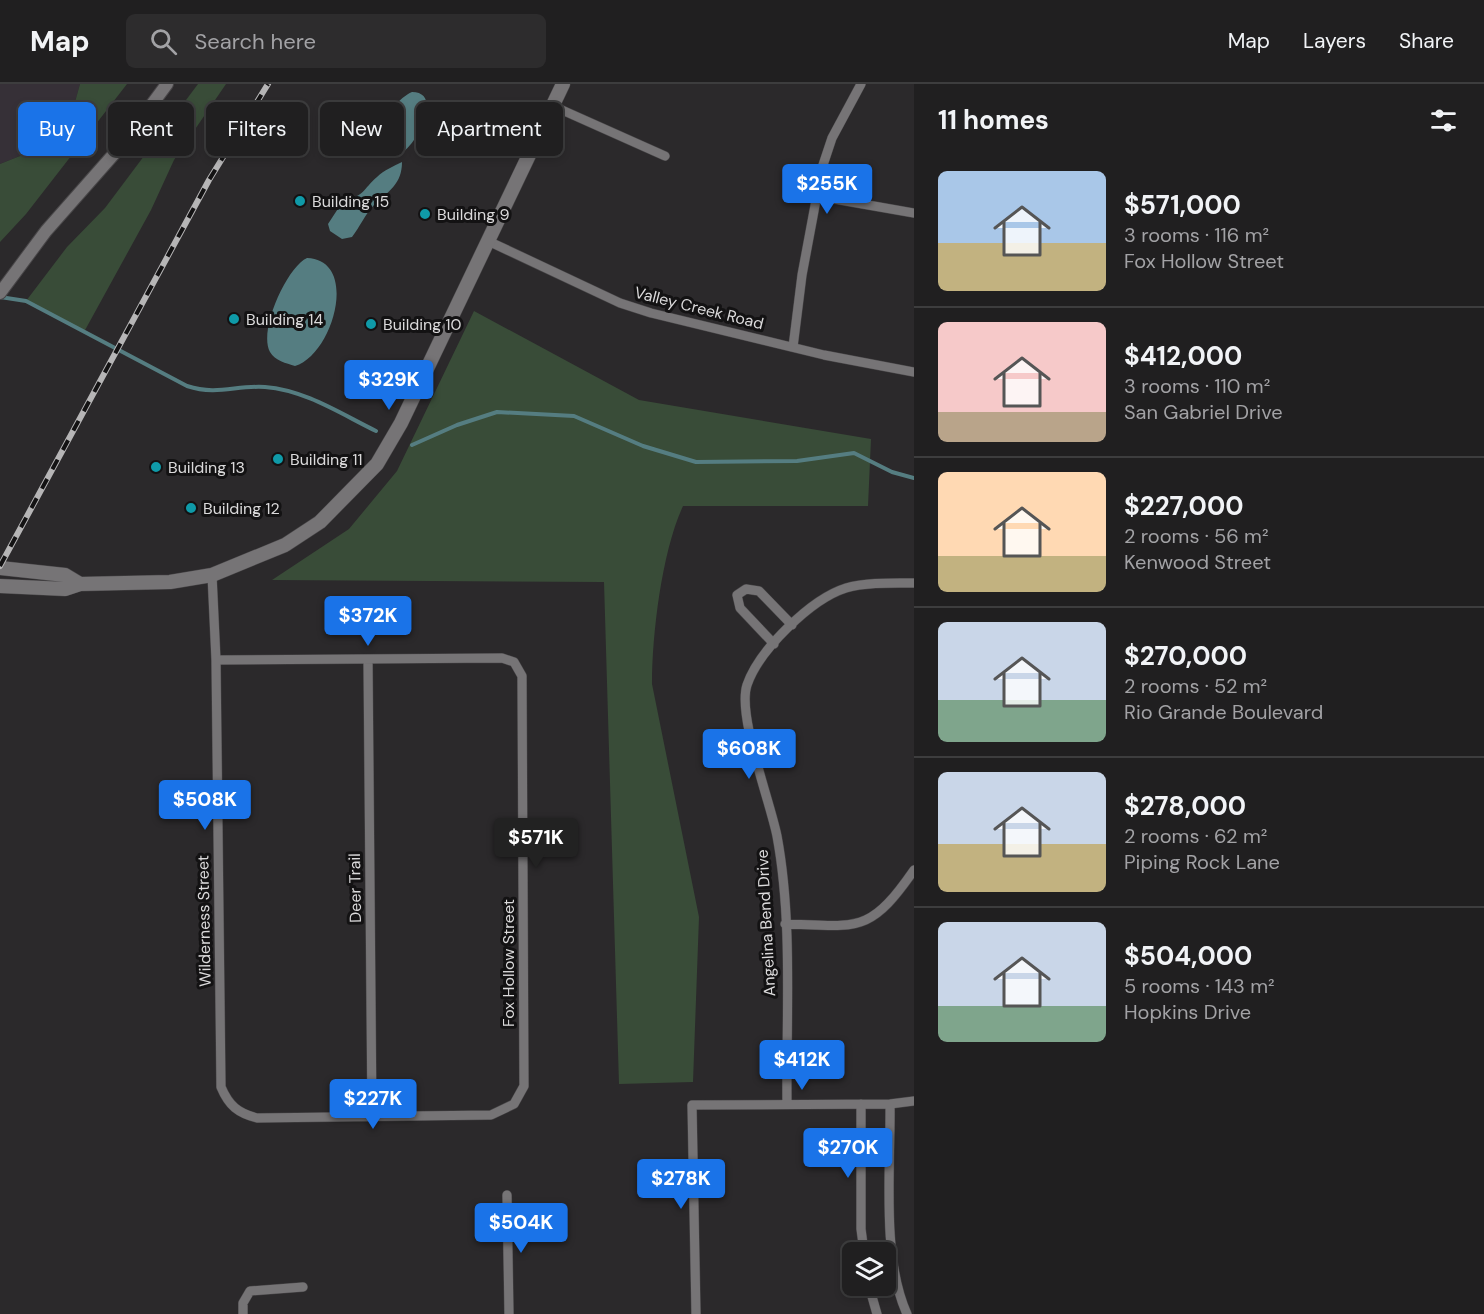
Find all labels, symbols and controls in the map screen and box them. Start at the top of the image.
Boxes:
search box [126,14,546,68]
text: Map [30,23,90,60]
icon: search [147,25,180,58]
text: Search here [195,27,316,56]
text: Map [1228,27,1270,55]
text: Layers [1303,27,1366,55]
text: Share [1399,27,1454,55]
chip: Buy [18,102,96,156]
chip: Rent [108,102,194,156]
chip: Filters [206,102,308,156]
chip: New [320,102,404,156]
chip: Apartment [416,102,563,156]
text: 11 homes [938,103,1049,137]
icon: filters [1427,104,1460,137]
pin: $255K [785,164,869,215]
text: $255K [796,170,858,196]
text: $571,000 [1124,188,1241,222]
place label: Building 15 [312,191,389,212]
marker: Building 15 [293,194,307,208]
icon: home [986,195,1058,267]
place label: Building 9 [437,204,510,225]
marker: Building 9 [418,207,432,221]
text: 3 rooms · 116 m² [1124,222,1269,248]
text: Fox Hollow Street [1124,248,1284,274]
street label: Valley Creek Road [632,282,766,334]
place label: Building 14 [246,309,323,330]
marker: Building 14 [227,312,241,326]
place label: Building 10 [383,314,461,335]
marker: Building 10 [364,317,378,331]
text: $412,000 [1124,339,1242,373]
icon: home [986,346,1058,418]
pin: $329K [347,360,431,411]
text: $329K [358,366,420,392]
text: 3 rooms · 110 m² [1124,373,1270,399]
text: San Gabriel Drive [1124,399,1283,425]
place label: Building 11 [290,449,362,470]
marker: Building 11 [271,452,285,466]
place label: Building 13 [168,457,245,478]
marker: Building 13 [149,460,163,474]
text: $227,000 [1124,489,1244,523]
icon: home [986,496,1058,568]
place label: Building 12 [203,498,280,519]
marker: Building 12 [184,501,198,515]
text: 2 rooms · 56 m² [1124,523,1269,549]
text: Kenwood Street [1124,549,1271,575]
pin: $372K [326,596,410,647]
text: $372K [338,602,398,628]
text: $270,000 [1124,639,1247,673]
icon: home [986,646,1058,718]
text: 2 rooms · 52 m² [1124,673,1267,699]
text: Rio Grande Boulevard [1124,699,1323,725]
pin: $608K [707,729,791,780]
text: $608K [717,735,781,761]
pin: $508K [163,780,247,831]
text: $508K [173,786,237,812]
text: $278,000 [1124,789,1246,823]
icon: home [986,796,1058,868]
pin: $571K [494,818,578,869]
text: 2 rooms · 62 m² [1124,823,1267,849]
text: $571K [508,824,564,850]
street label: Angelina Bend Drive [752,849,780,997]
text: Piping Rock Lane [1124,849,1280,875]
street label: Deer Trail [344,853,366,923]
street label: Wilderness Street [192,855,216,987]
street label: Fox Hollow Street [498,899,519,1027]
text: $504,000 [1124,939,1252,973]
icon: home [986,946,1058,1018]
text: 5 rooms · 143 m² [1124,973,1275,999]
text: Hopkins Drive [1124,999,1251,1025]
pin: $412K [760,1040,844,1091]
text: $412K [774,1046,830,1072]
pin: $227K [331,1079,415,1130]
text: $227K [344,1085,402,1111]
pin: $270K [806,1128,890,1179]
text: $270K [817,1134,879,1160]
pin: $278K [639,1159,723,1210]
text: $278K [651,1165,711,1191]
pin: $504K [479,1203,563,1254]
text: $504K [489,1209,553,1235]
map controls [842,1242,896,1296]
button: layers [842,1242,896,1296]

